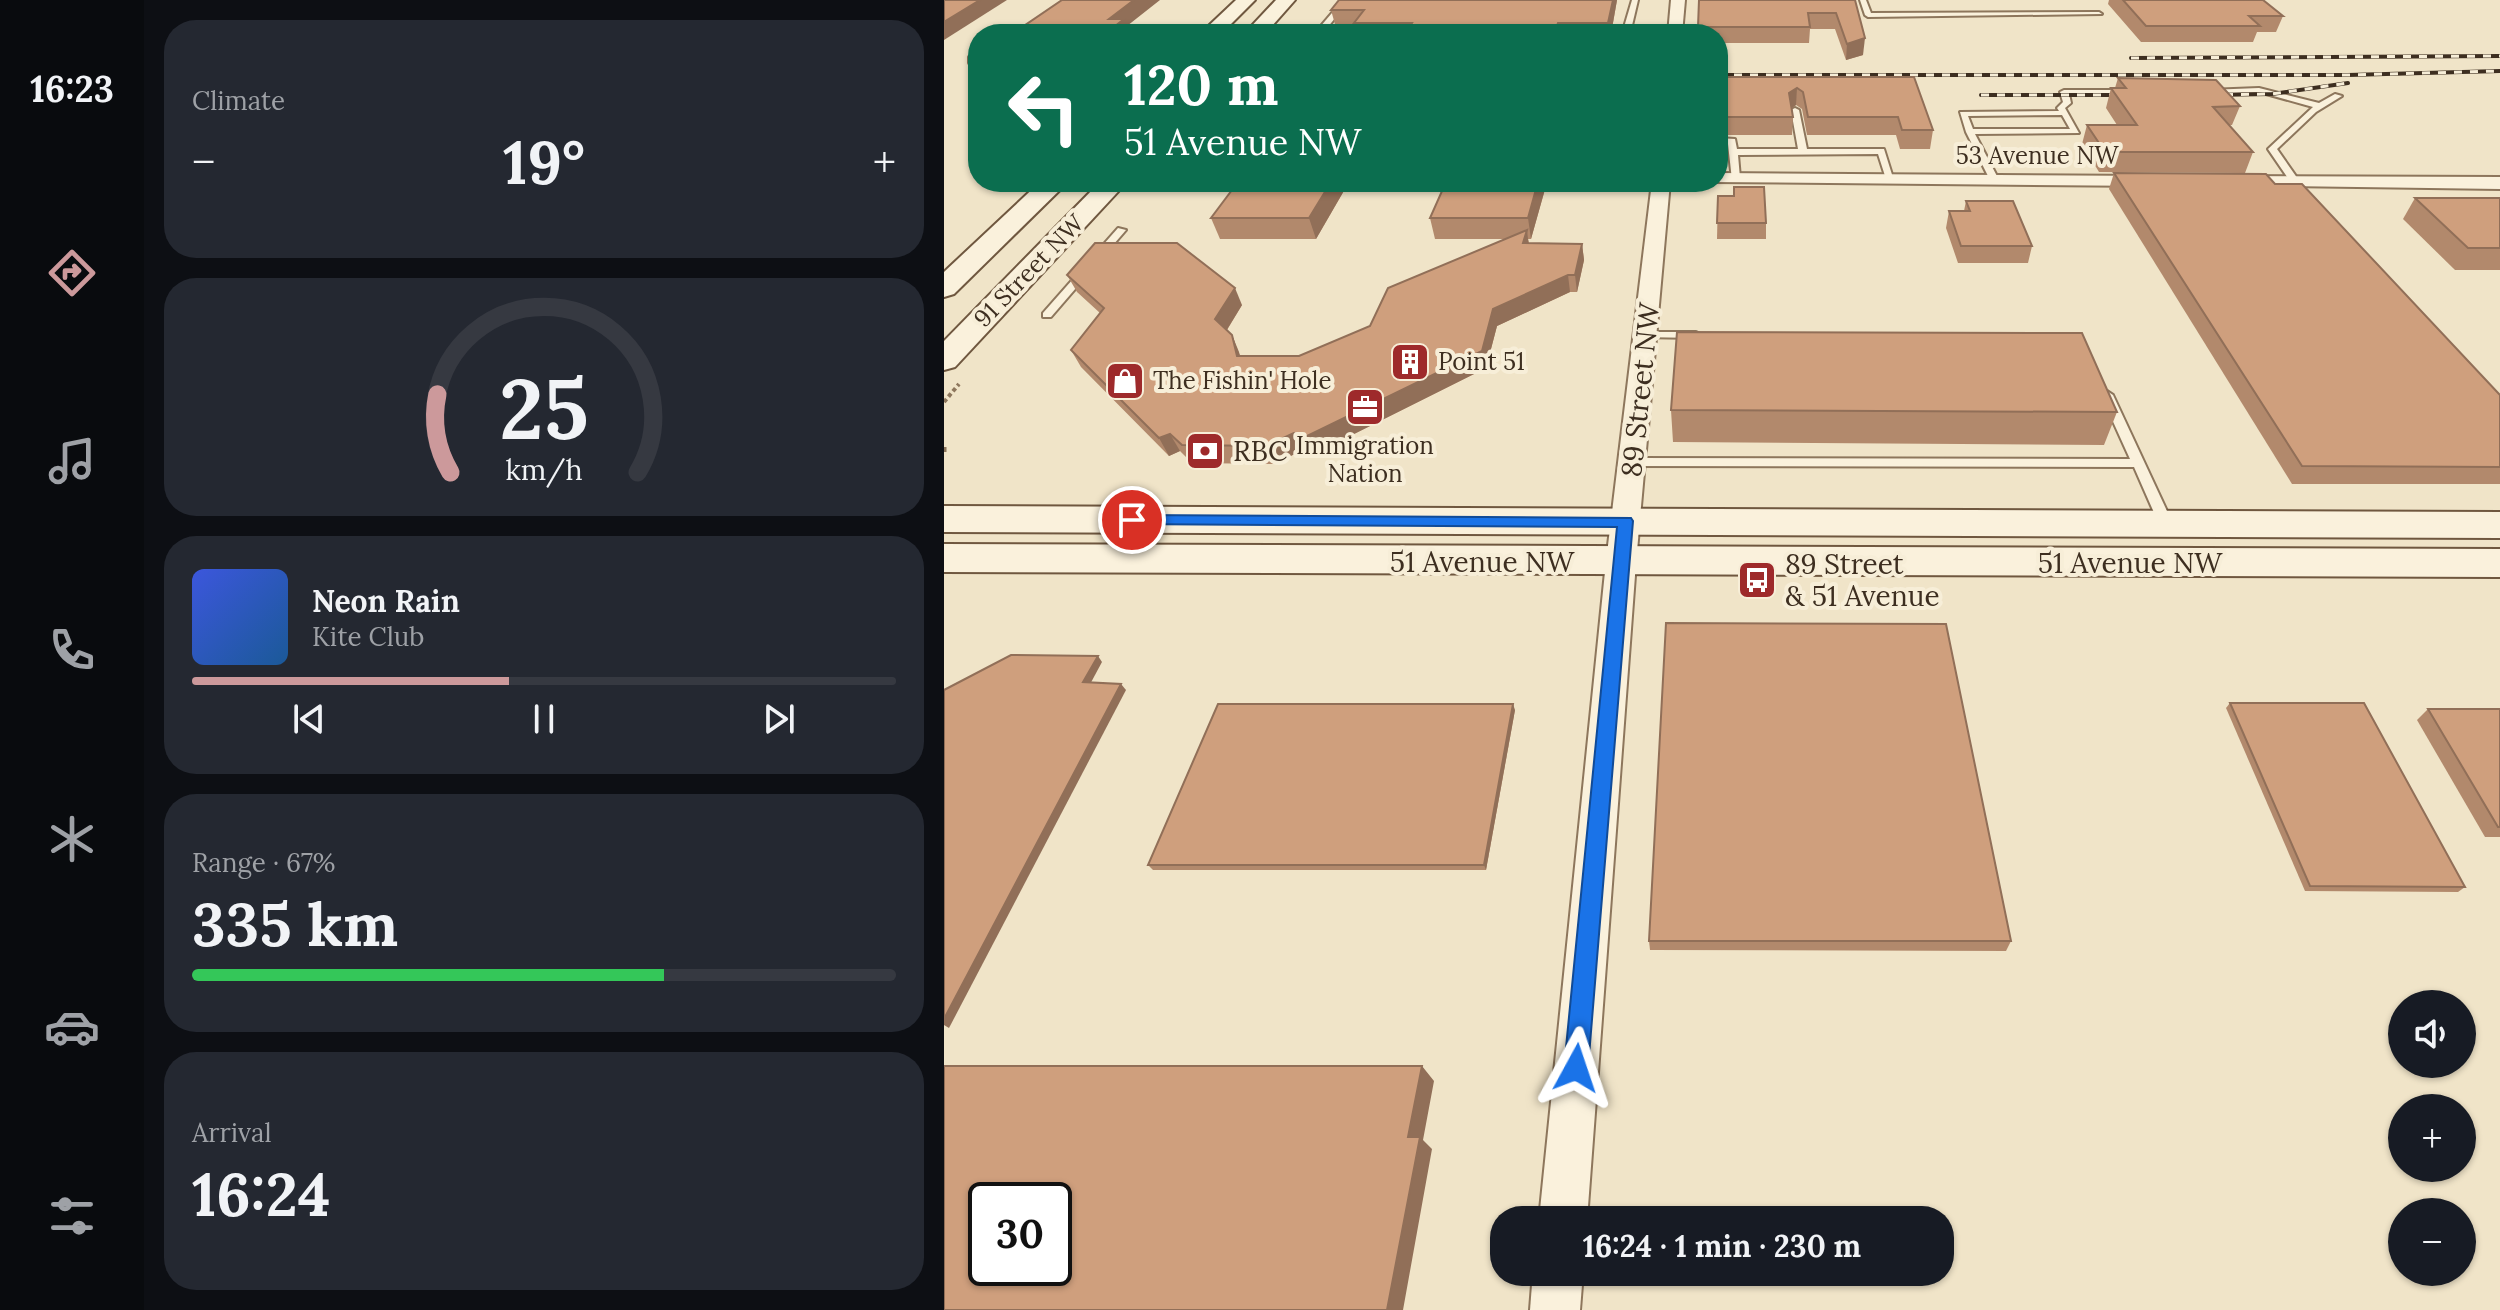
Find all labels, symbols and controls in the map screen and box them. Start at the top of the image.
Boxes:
text: 120 m [1124,49,1278,120]
icon: left [992,56,1096,160]
text: 16:23 [30,66,114,112]
text: Climate [192,84,285,117]
text: 51 Avenue NW [1124,119,1361,165]
text: 19° [503,124,585,200]
text: − [192,134,215,190]
text: + [873,134,896,190]
street label: 53 Avenue NW [1956,140,2119,171]
street label: 91 Street NW [967,207,1091,334]
icon: directions [44,245,100,301]
street label: 89 Street NW [1613,300,1667,479]
building icon: Point 51 [1389,341,1431,383]
place label: Point 51 [1438,346,1525,377]
text: 25 [499,355,589,462]
shop icon: The Fishin' Hole [1104,360,1146,402]
place label: The Fishin' Hole [1153,365,1331,396]
office icon: Immigration Nation [1344,386,1386,428]
bank icon: RBC [1184,430,1226,472]
place label: Immigration Nation [1296,430,1434,489]
icon: music [44,433,100,489]
place label: RBC [1233,433,1288,469]
text: km/h [505,451,583,488]
pin [1098,486,1166,554]
icon: arrive [1110,498,1154,542]
street label: 51 Avenue NW [1390,544,1575,580]
street label: 51 Avenue NW [2038,545,2223,581]
place label: 89 Street & 51 Avenue [1785,546,1940,614]
bus stop icon: 89 Street & 51 Avenue [1736,559,1778,601]
text: Neon Rain [312,582,460,620]
text: Kite Club [312,620,424,653]
icon: phone [44,622,100,678]
icon: previous [287,697,331,741]
icon: pause [522,697,566,741]
icon: next [757,697,801,741]
icon: climate [44,811,100,867]
text: Range · 67% [192,846,336,879]
text: 335 km [192,886,398,962]
map controls [2388,990,2476,1286]
button: sound [2388,990,2476,1078]
icon: car [44,999,100,1055]
position arrow [1534,1026,1618,1110]
button: + [2388,1094,2476,1182]
text: Arrival [192,1116,271,1149]
text: 16:24 [192,1156,331,1232]
speed limit sign: 30 [968,1182,1072,1286]
icon: filters [44,1188,100,1244]
button: − [2388,1198,2476,1286]
text: 16:24 · 1 min · 230 m [1583,1227,1861,1265]

